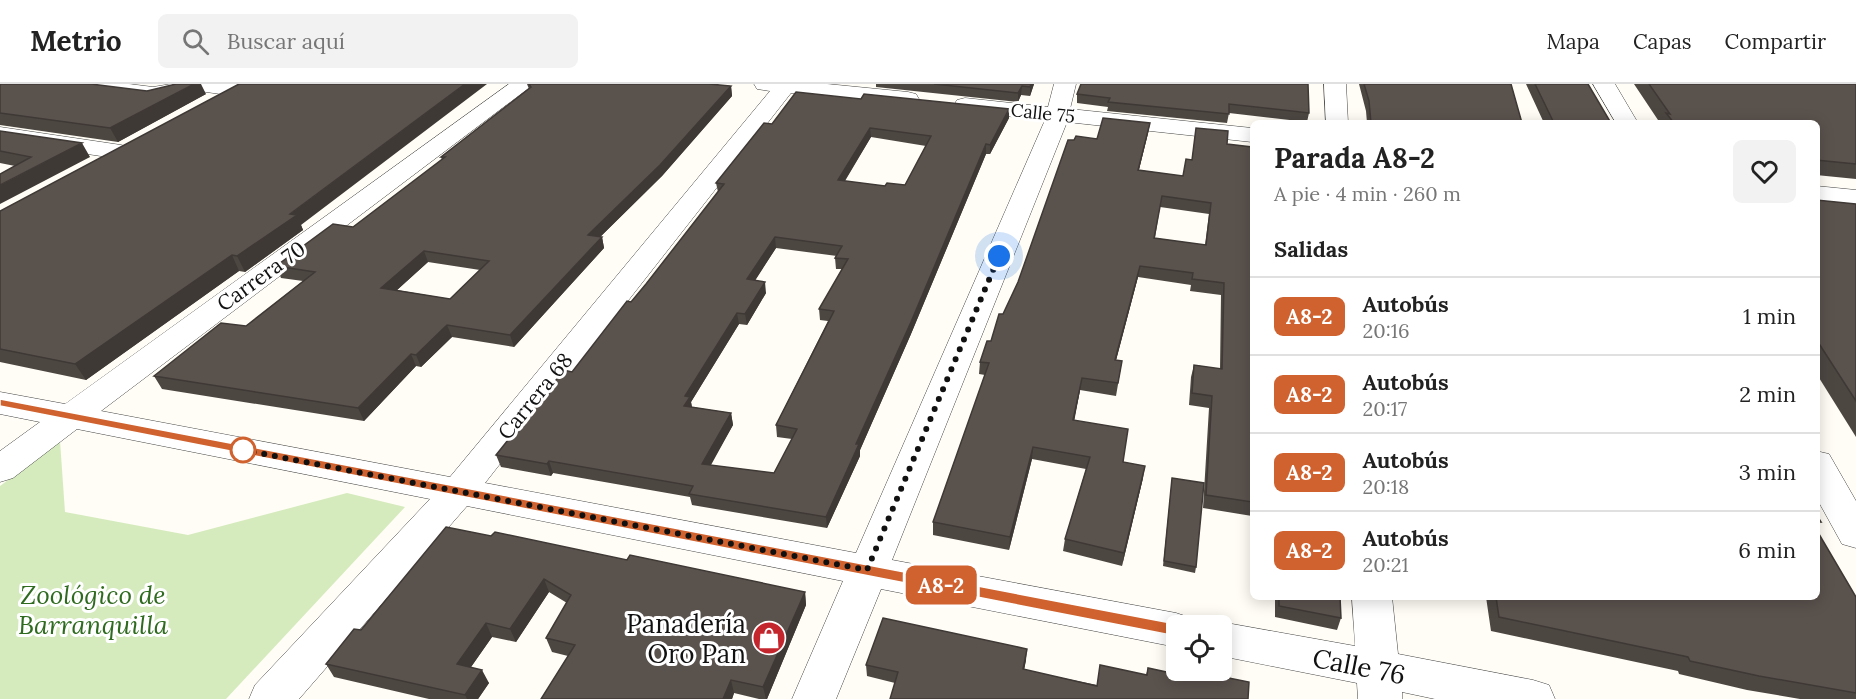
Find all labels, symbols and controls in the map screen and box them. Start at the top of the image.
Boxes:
search box [158,14,578,68]
text: Metrio [30,23,122,59]
icon: search [179,25,212,58]
text: Buscar aquí [227,27,345,55]
text: Mapa [1546,28,1600,55]
text: Capas [1633,28,1692,55]
text: Compartir [1725,28,1826,55]
street label: Calle 75 [1010,98,1076,128]
text: Parada A8-2 [1274,140,1435,176]
button: heart [1733,140,1796,203]
text: A pie · 4 min · 260 m [1274,181,1461,206]
street label: Carrera 70 [211,235,311,317]
text: Salidas [1274,235,1348,263]
your location [984,241,1014,271]
text: Autobús [1363,290,1449,318]
text: 1 min [1743,302,1796,330]
text: A8-2 [1286,303,1333,330]
text: 20:16 [1363,318,1410,343]
street label: Carrera 68 [492,347,578,445]
text: Autobús [1363,368,1449,396]
text: 2 min [1739,380,1796,408]
text: A8-2 [1286,381,1333,408]
text: 20:17 [1363,396,1407,421]
unlabelled marker [230,437,256,463]
text: Autobús [1363,446,1449,474]
text: 3 min [1739,458,1796,486]
text: A8-2 [1286,459,1333,486]
text: 20:18 [1363,474,1409,499]
text: Autobús [1363,524,1449,552]
text: 6 min [1738,536,1796,564]
text: A8-2 [1286,537,1333,564]
text: 20:21 [1363,552,1409,577]
line badge: A8-2 [899,566,983,604]
text: A8-2 [918,572,964,599]
park label: Zoológico de Barranquilla [18,578,169,641]
place label: Panadería Oro Pan [626,607,746,670]
map controls [1166,615,1232,681]
button: locate [1166,615,1232,681]
shop icon: Panadería Oro Pan [751,620,787,656]
street label: Calle 76 [1310,641,1408,691]

